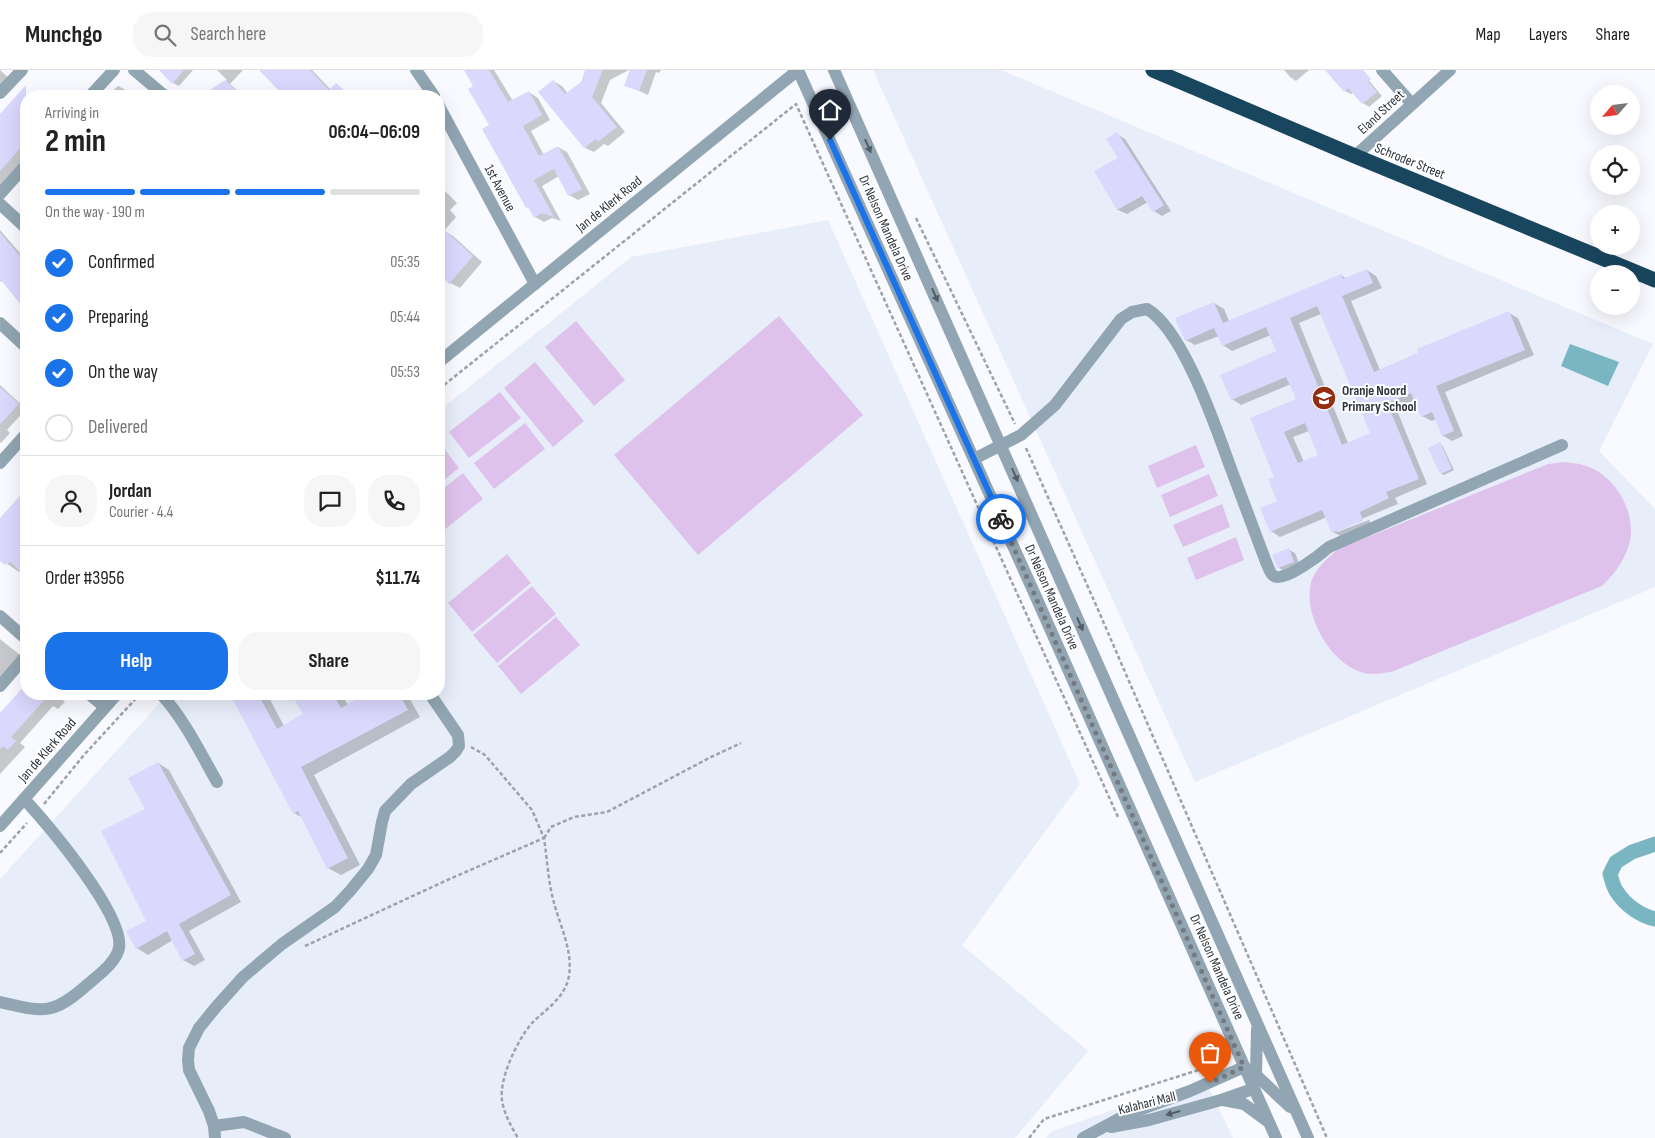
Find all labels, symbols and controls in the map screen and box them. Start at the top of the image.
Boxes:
search box [133,12,483,57]
text: Munchgo [25,20,103,49]
icon: search [151,21,179,49]
text: Search here [191,23,266,46]
text: Map [1476,24,1501,45]
text: Layers [1529,24,1568,45]
text: Share [1596,24,1630,45]
north arrow [1590,85,1640,135]
map controls [1590,85,1640,315]
street label: Eland Street [1354,86,1408,138]
pin [809,89,851,140]
icon: home [816,96,844,124]
text: Arriving in [45,104,99,123]
text: 06:04–06:09 [329,121,420,144]
text: 2 min [45,122,106,161]
one-way arrow [865,139,873,153]
street label: Schroder Street [1372,139,1448,183]
button: locate [1590,145,1640,195]
street label: 1st Avenue [481,162,519,214]
street label: Jan de Klerk Road [572,172,645,236]
street label: Dr Nelson Mandela Drive [855,173,917,283]
text: On the way · 190 m [45,203,145,222]
button: + [1590,205,1640,255]
icon: check [45,249,73,277]
text: Confirmed [88,251,155,274]
text: 05:35 [390,253,420,272]
button: − [1590,265,1640,315]
one-way arrow [931,288,939,302]
icon: check [45,304,73,332]
text: Preparing [88,306,149,329]
text: 05:44 [390,308,420,327]
icon: check [45,359,73,387]
text: On the way [88,361,158,384]
text: 05:53 [390,363,420,382]
place label: Oranje Noord Primary School [1342,382,1417,415]
school or university icon: Oranje Noord Primary School [1311,385,1337,411]
text: Delivered [88,416,148,439]
one-way arrow [1011,468,1019,482]
button: person [45,475,97,527]
button: chat [304,475,356,527]
button: phone [368,475,420,527]
text: Jordan [109,480,152,503]
courier [976,494,1026,544]
text: Courier · 4.4 [109,503,173,522]
icon: bike [987,505,1015,533]
street label: Dr Nelson Mandela Drive [1021,542,1083,652]
text: Order #3956 [45,567,125,590]
text: $11.74 [375,567,420,590]
one-way arrow [1077,617,1085,631]
button: Help [45,632,228,690]
button: Share [238,632,420,690]
street label: Jan de Klerk Road [14,714,80,786]
street label: Dr Nelson Mandela Drive [1186,912,1248,1022]
pin [1189,1032,1231,1083]
icon: bag [1196,1039,1224,1067]
street label: Kalahari Mall [1116,1088,1178,1118]
one-way arrow [1165,1109,1180,1117]

